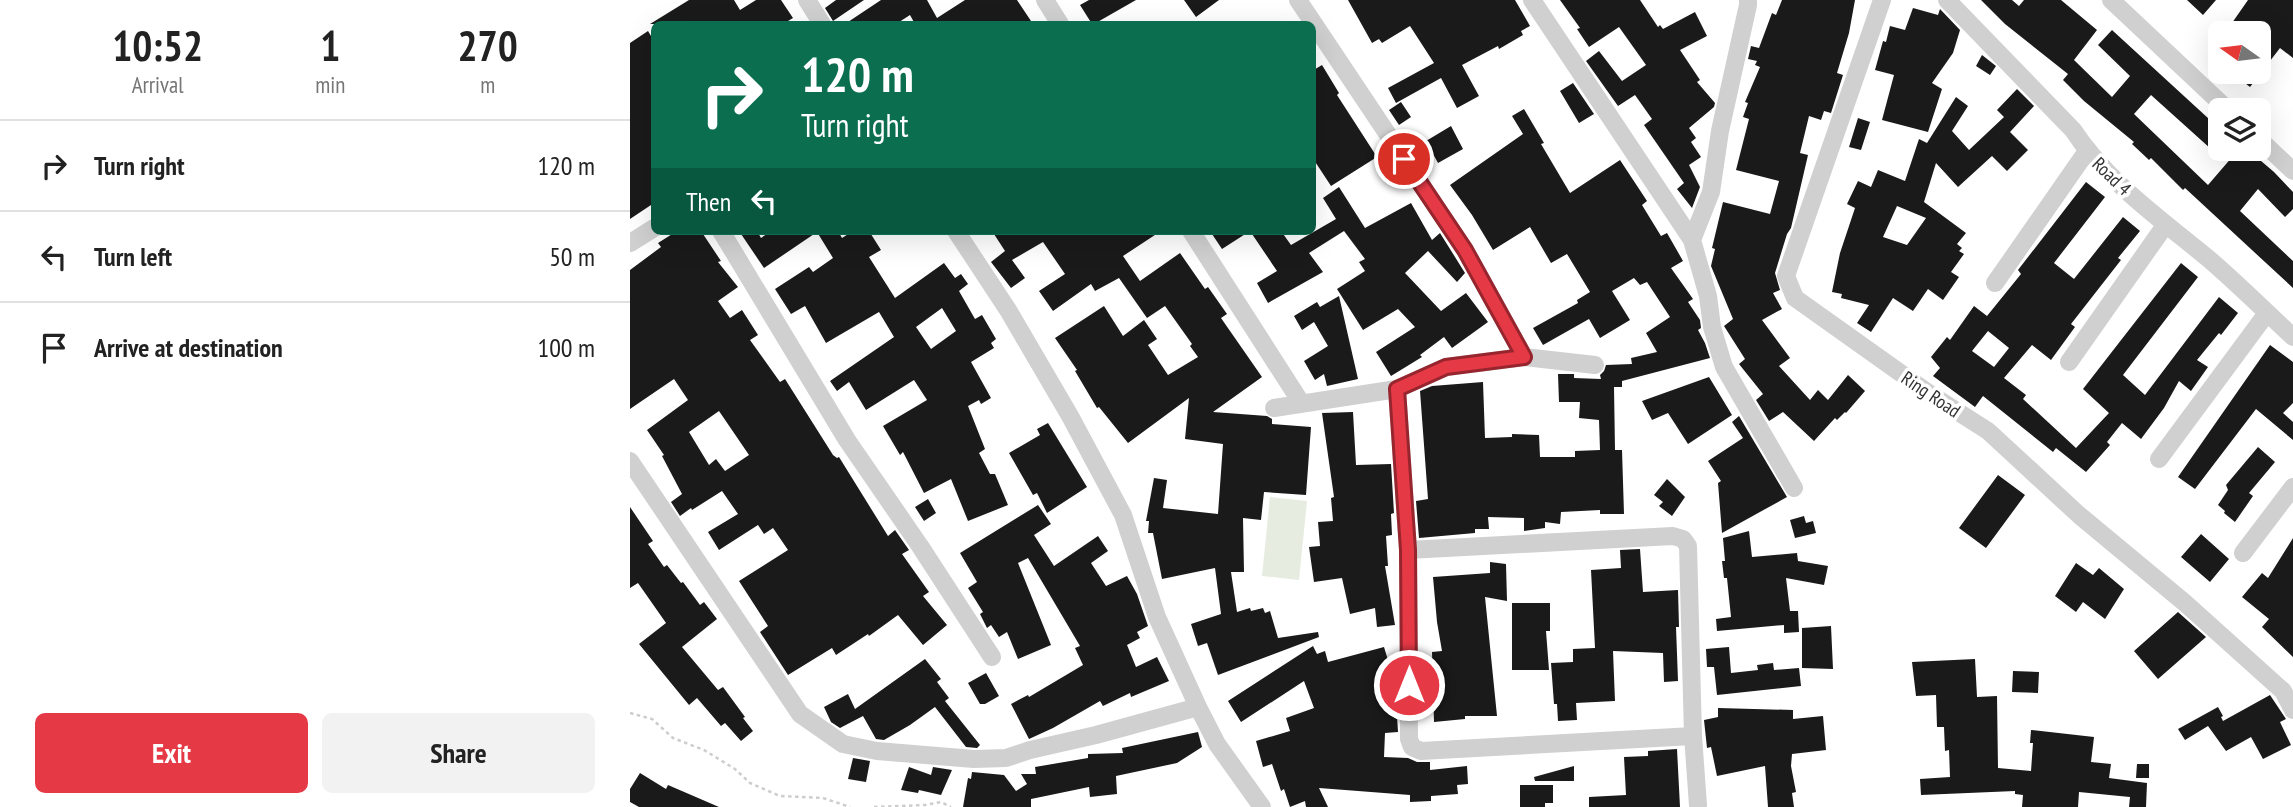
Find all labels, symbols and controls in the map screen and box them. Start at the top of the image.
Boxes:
text: 10:52 [112,18,203,73]
text: 1 [320,18,340,73]
text: 270 [458,18,518,73]
north arrow [2208,21,2272,84]
map controls [2208,21,2271,161]
text: 120 m [801,42,914,106]
icon: right [686,49,777,140]
text: Arrival [132,70,184,99]
text: min [315,70,345,99]
text: m [480,70,495,99]
button: layers [2208,98,2271,161]
text: Turn right [801,104,909,146]
pin [1374,129,1434,189]
icon: arrive [1385,140,1423,178]
icon: right [35,147,73,185]
text: Turn right [94,149,185,182]
text: 120 m [537,149,595,182]
street label: Road 4 [2087,152,2137,201]
icon: left [745,182,783,220]
text: Then [686,185,731,218]
icon: left [35,238,73,276]
text: Turn left [94,240,172,273]
text: 50 m [549,240,595,273]
icon: arrive [35,329,73,367]
text: Arrive at destination [94,331,283,364]
text: 100 m [537,331,595,364]
street label: Ring Road [1897,366,1965,422]
position arrow [1372,648,1446,722]
button: Exit [35,713,308,793]
button: Share [322,713,595,793]

